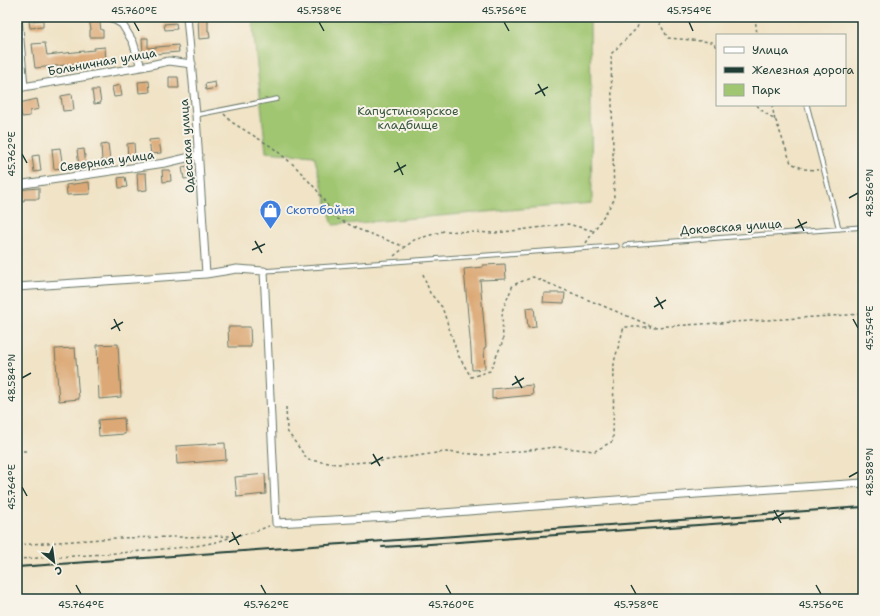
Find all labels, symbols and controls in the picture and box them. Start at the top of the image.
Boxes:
text: 45.760°E [111,4,157,17]
text: 45.758°E [296,4,342,17]
text: 45.756°E [481,4,527,17]
text: 45.754°E [666,4,712,17]
legend [716,34,846,106]
text: Улица [752,42,789,58]
street label: Больничная улица [46,44,158,79]
text: Железная дорога [752,62,855,78]
text: Парк [752,82,781,98]
street label: Одесская улица [176,98,198,194]
park label: Капустиноярское кладбище [357,103,459,133]
text: 45.762°E [5,131,18,177]
street label: Северная улица [59,146,156,176]
text: 48.586°N [863,169,876,217]
shop icon: Скотобойня [257,197,283,230]
place label: Скотобойня [286,202,355,218]
street label: Доковская улица [679,215,783,239]
text: 45.754°E [863,305,876,351]
text: 48.584°N [5,354,18,402]
text: 48.588°N [863,448,876,496]
text: 45.764°E [5,464,18,510]
north arrow [34,542,74,582]
text: С [52,562,65,579]
text: 45.764°E [58,598,104,611]
text: 45.762°E [243,598,289,611]
text: 45.760°E [428,598,474,611]
text: 45.758°E [613,598,659,611]
text: 45.756°E [798,598,844,611]

